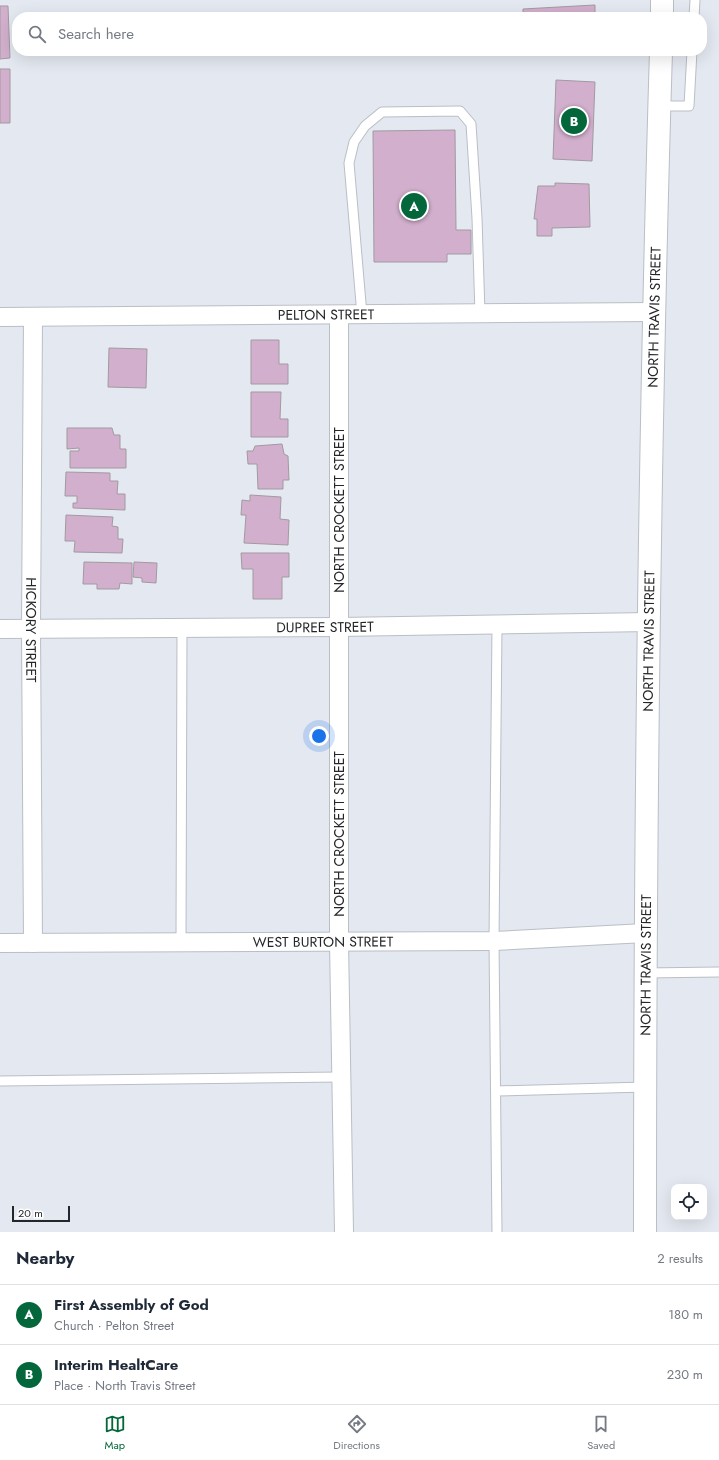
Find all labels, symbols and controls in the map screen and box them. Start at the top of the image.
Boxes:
search box [12,12,707,56]
icon: search [26,23,48,45]
text: Search here [58,23,134,45]
pin: B [561,106,587,136]
pin: A [401,191,427,221]
street label: NORTH TRAVIS STREET [643,246,666,388]
street label: PELTON STREET [278,304,375,325]
street label: NORTH CROCKETT STREET [329,427,349,593]
street label: NORTH TRAVIS STREET [638,570,659,712]
street label: HICKORY STREET [21,577,41,683]
street label: DUPREE STREET [276,616,374,637]
your location [309,726,329,746]
street label: NORTH CROCKETT STREET [329,751,349,917]
street label: NORTH TRAVIS STREET [635,894,656,1036]
street label: WEST BURTON STREET [253,931,394,952]
map controls [671,1184,707,1220]
button: locate [671,1184,707,1220]
scale bar [12,1204,70,1223]
text: 20 m [18,1205,43,1221]
text: Nearby [16,1246,74,1270]
text: 2 results [657,1249,703,1268]
text: First Assembly of God [54,1294,209,1316]
text: A [24,1305,34,1324]
text: 180 m [668,1305,703,1324]
text: Church · Pelton Street [54,1316,174,1335]
text: Interim HealtCare [54,1354,178,1376]
text: B [25,1365,33,1384]
text: 230 m [667,1365,703,1384]
text: Place · North Travis Street [54,1376,195,1395]
tab: Map [104,1413,126,1453]
tab: Directions [333,1413,380,1453]
tab: Saved [587,1413,615,1453]

